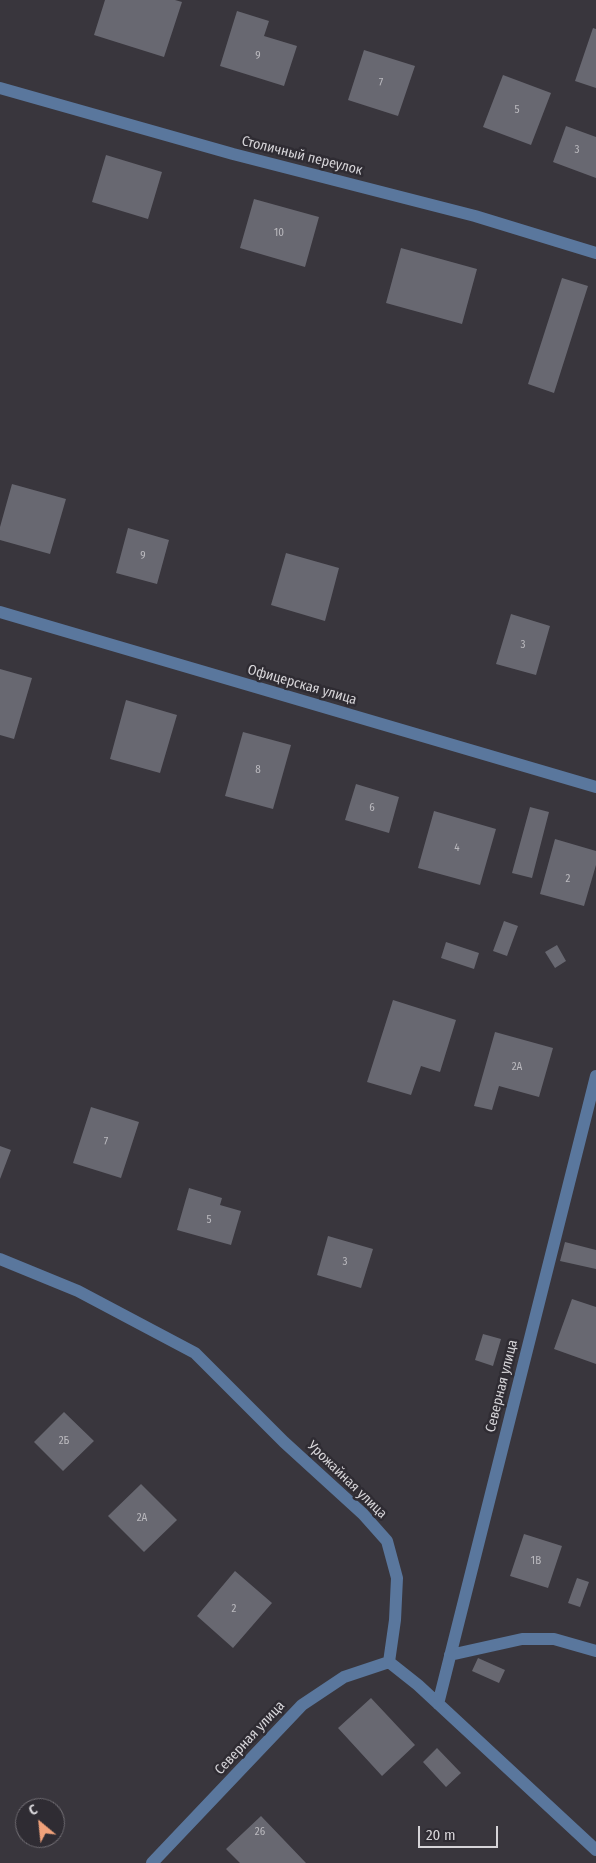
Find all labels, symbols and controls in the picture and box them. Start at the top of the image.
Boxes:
house number: 9 [255,49,261,63]
house number: 7 [379,76,383,90]
house number: 5 [514,103,520,117]
street label: Столичный переулок [240,133,364,179]
house number: 3 [575,143,579,157]
house number: 10 [274,226,284,240]
house number: 9 [140,549,146,563]
house number: 3 [521,638,525,652]
street label: Офицерская улица [245,661,359,709]
house number: 8 [255,763,261,777]
house number: 6 [369,801,375,815]
house number: 4 [454,841,460,855]
house number: 2 [566,872,570,886]
house number: 2А [512,1060,522,1074]
house number: 7 [104,1135,108,1149]
house number: 5 [206,1213,212,1227]
house number: 3 [343,1255,347,1269]
street label: Северная улица [482,1338,522,1434]
house number: 2Б [59,1434,69,1448]
street label: Урожайная улица [304,1438,390,1522]
house number: 2А [137,1511,147,1525]
house number: 1В [531,1554,541,1568]
house number: 2 [232,1602,236,1616]
street label: Северная улица [212,1698,288,1778]
north arrow [15,1798,65,1848]
text: С [26,1801,40,1819]
scale bar [421,1816,501,1848]
house number: 26 [255,1825,265,1839]
text: 20 m [426,1826,456,1844]

